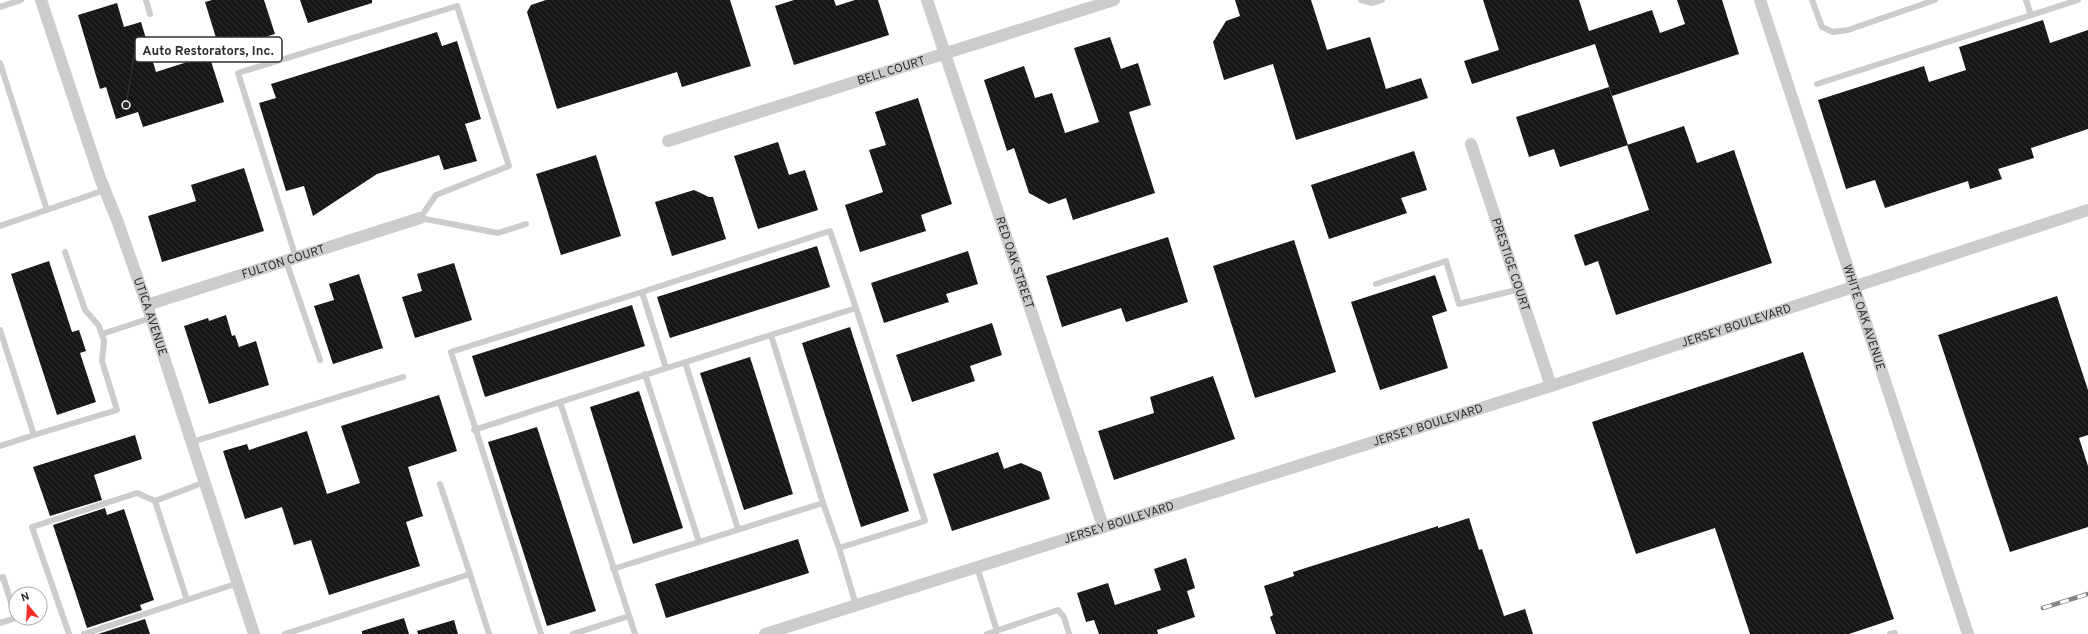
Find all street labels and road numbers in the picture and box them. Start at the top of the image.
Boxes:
street label: BELL COURT [855,53,927,90]
street label: RED OAK STREET [991,215,1037,311]
street label: PRESTIGE COURT [1487,216,1533,314]
street label: FULTON COURT [240,242,327,283]
street label: WHITE OAK AVENUE [1838,262,1888,373]
street label: UTICA AVENUE [129,275,170,358]
street label: JERSEY BOULEVARD [1679,301,1794,352]
street label: JERSEY BOULEVARD [1371,401,1485,451]
street label: JERSEY BOULEVARD [1062,498,1176,548]

